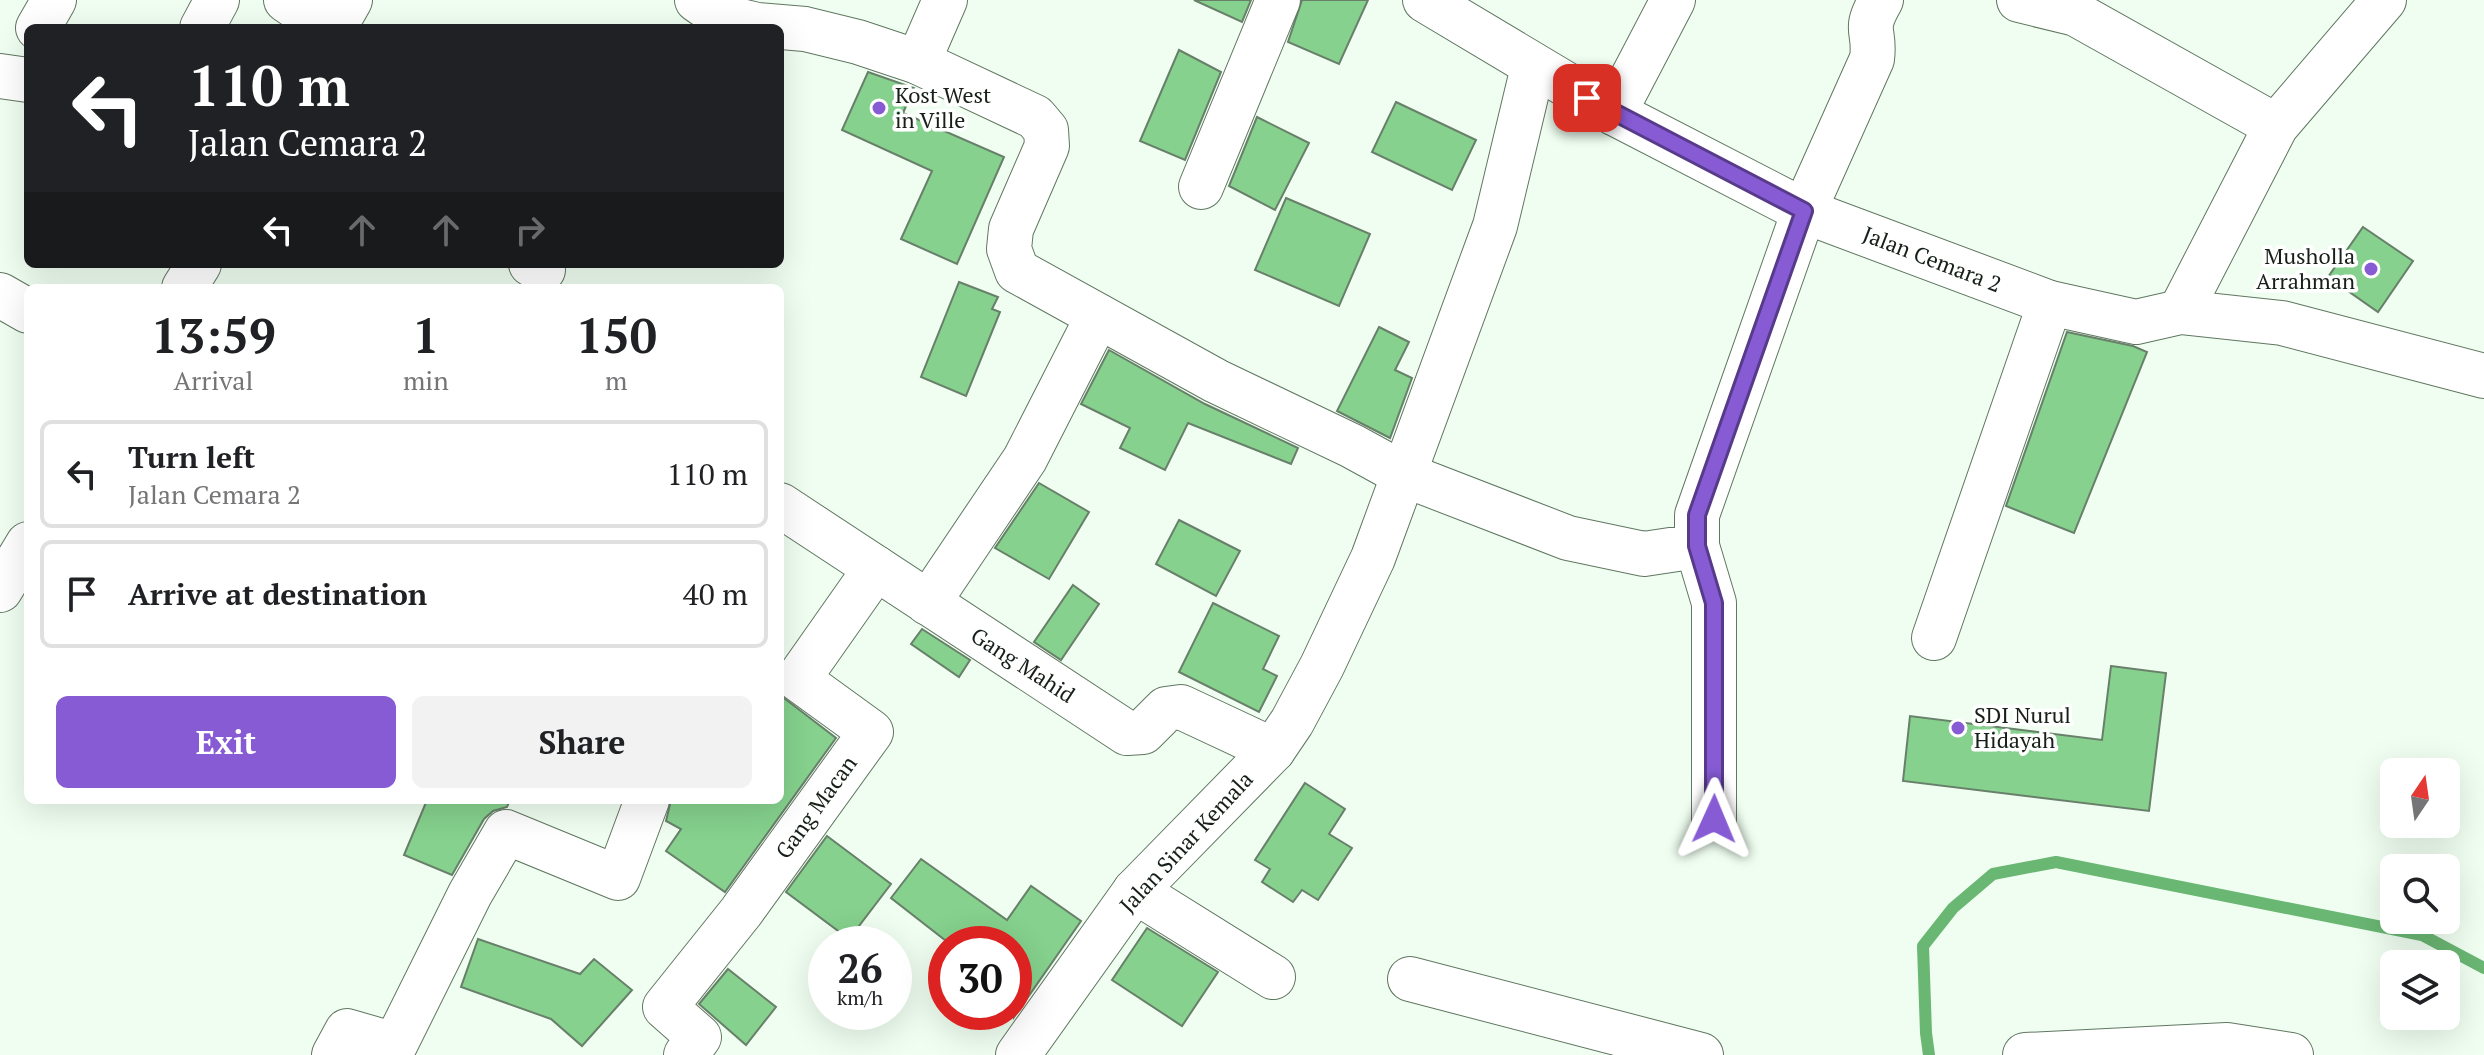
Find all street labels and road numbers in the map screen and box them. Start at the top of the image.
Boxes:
street label: Jalan Cemara 2 [1859,219,2006,298]
street label: Gang Mahid [966,620,1081,709]
street label: Gang Macan [768,749,863,864]
street label: Jalan Sinar Kemala [1113,765,1259,919]

